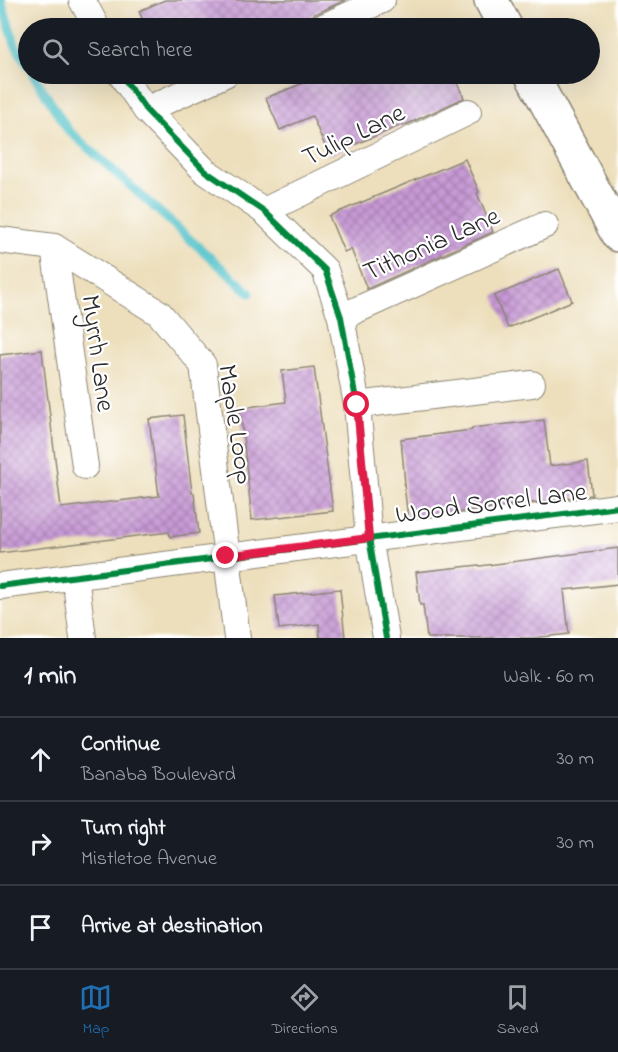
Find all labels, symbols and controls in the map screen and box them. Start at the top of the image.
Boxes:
search box [18,18,600,84]
icon: search [39,35,72,68]
text: Search here [87,35,192,67]
street label: Tulip Lane [296,94,413,178]
street label: Tithonia Lane [358,197,507,293]
street label: Myrrh Lane [69,292,124,415]
street label: Maple Loop [206,362,263,487]
route start [343,391,369,417]
street label: Wood Sorrel Lane [393,473,590,536]
route end [212,542,238,568]
text: 1 min [24,658,76,696]
text: Walk · 60 m [503,663,594,692]
text: Continue [81,729,160,761]
icon: ahead [24,743,57,776]
text: 30 m [557,745,594,774]
text: Banaba Boulevard [81,761,236,790]
text: Turn right [81,813,166,845]
icon: right [24,827,57,860]
text: 30 m [557,829,594,858]
text: Mistletoe Avenue [81,845,217,874]
icon: arrive [24,911,57,944]
text: Arrive at destination [81,911,263,943]
tab: Map [79,981,112,1041]
tab: Directions [271,981,338,1041]
tab: Saved [497,981,539,1041]

